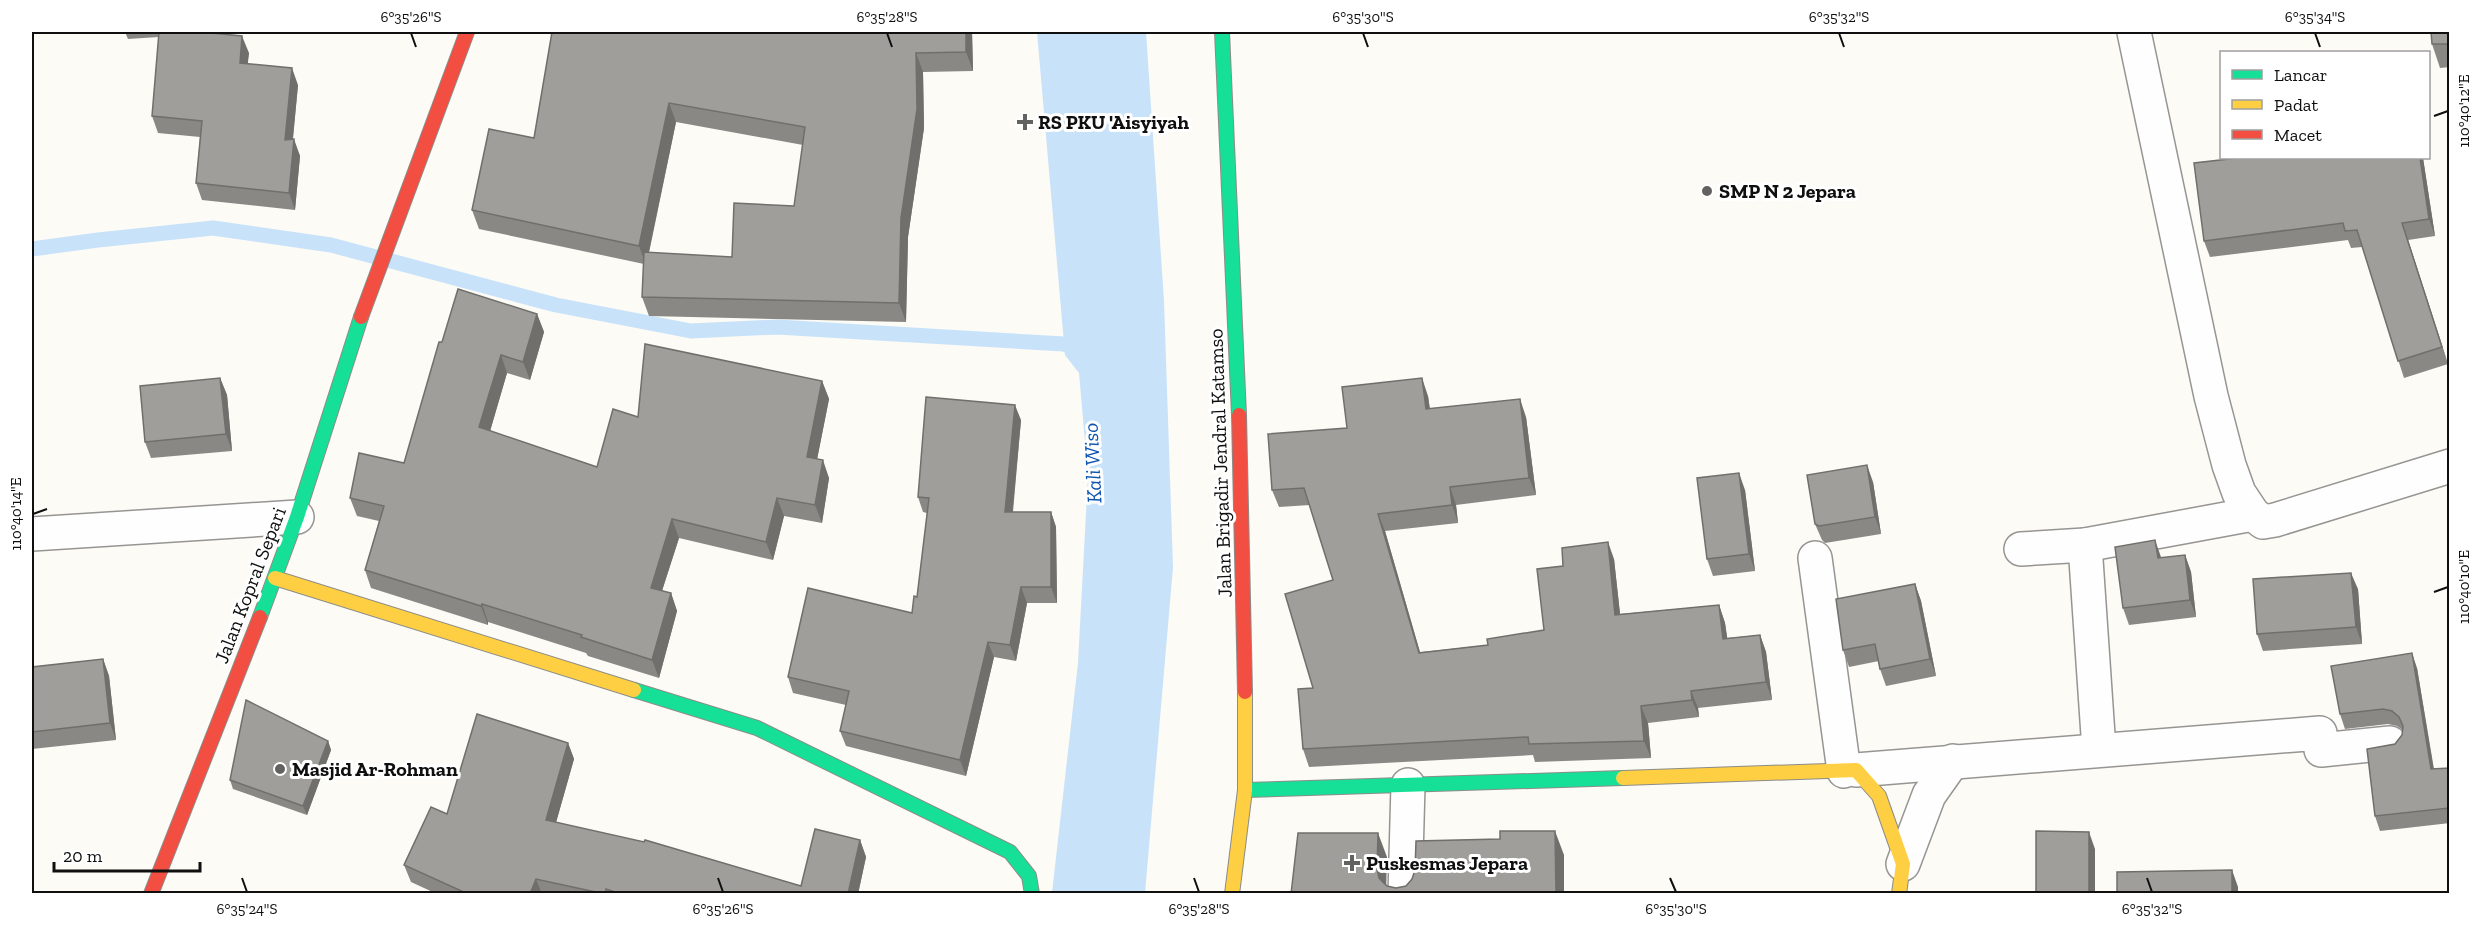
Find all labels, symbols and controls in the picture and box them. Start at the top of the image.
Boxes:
text: 6°35'26"S [380,8,442,26]
text: 6°35'28"S [856,8,918,26]
text: 6°35'30"S [1332,8,1394,26]
text: 6°35'32"S [1809,8,1869,26]
text: 6°35'34"S [2285,8,2345,26]
legend [2220,51,2430,159]
text: Lancar [2274,64,2327,86]
text: 110°40'12"E [2455,74,2473,148]
text: Padat [2274,94,2318,116]
place label: RS PKU 'Aisyiyah [1038,110,1189,134]
marker: RS PKU 'Aisyiyah [1016,113,1034,131]
text: Macet [2274,124,2322,146]
place label: SMP N 2 Jepara [1719,179,1856,203]
marker: SMP N 2 Jepara [1700,184,1714,198]
street label: Jalan Brigadir Jendral Katamso [1203,328,1237,598]
water label: Kali Wiso [1077,422,1107,504]
text: 110°40'14"E [7,477,25,551]
street label: Jalan Kopral Separi [209,503,291,667]
text: 110°40'10"E [2455,550,2473,624]
place label: Masjid Ar-Rohman [292,757,458,781]
marker: Masjid Ar-Rohman [273,762,287,776]
scale bar [54,835,200,873]
text: 20 m [63,845,103,867]
place label: Puskesmas Jepara [1366,851,1528,875]
marker: Puskesmas Jepara [1343,854,1361,872]
text: 6°35'24"S [217,900,277,918]
text: 6°35'26"S [692,900,754,918]
text: 6°35'28"S [1168,900,1230,918]
text: 6°35'30"S [1645,900,1707,918]
text: 6°35'32"S [2122,900,2182,918]

